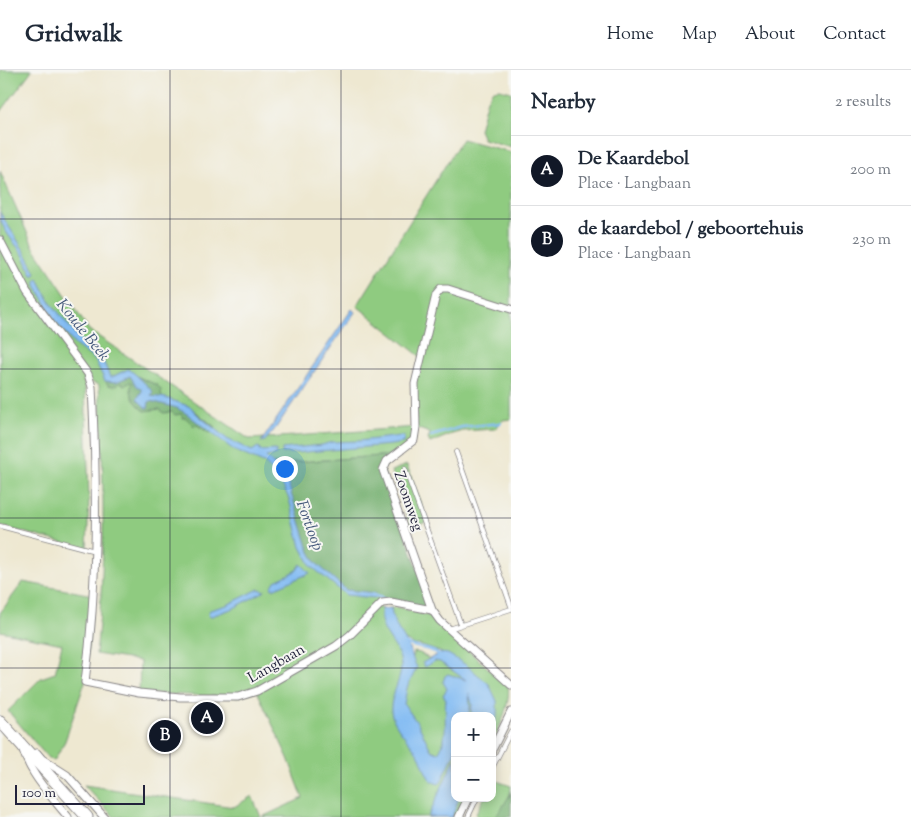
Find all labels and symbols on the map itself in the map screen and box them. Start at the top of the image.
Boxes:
water label: Koude Beek [50,295,114,367]
your location [272,456,298,482]
street label: Zoomweg [388,469,428,534]
water label: Fortloop [289,497,328,555]
street label: Langbaan [244,639,309,689]
pin: A [191,699,223,737]
pin: B [149,717,181,755]
scale bar [15,782,145,805]

